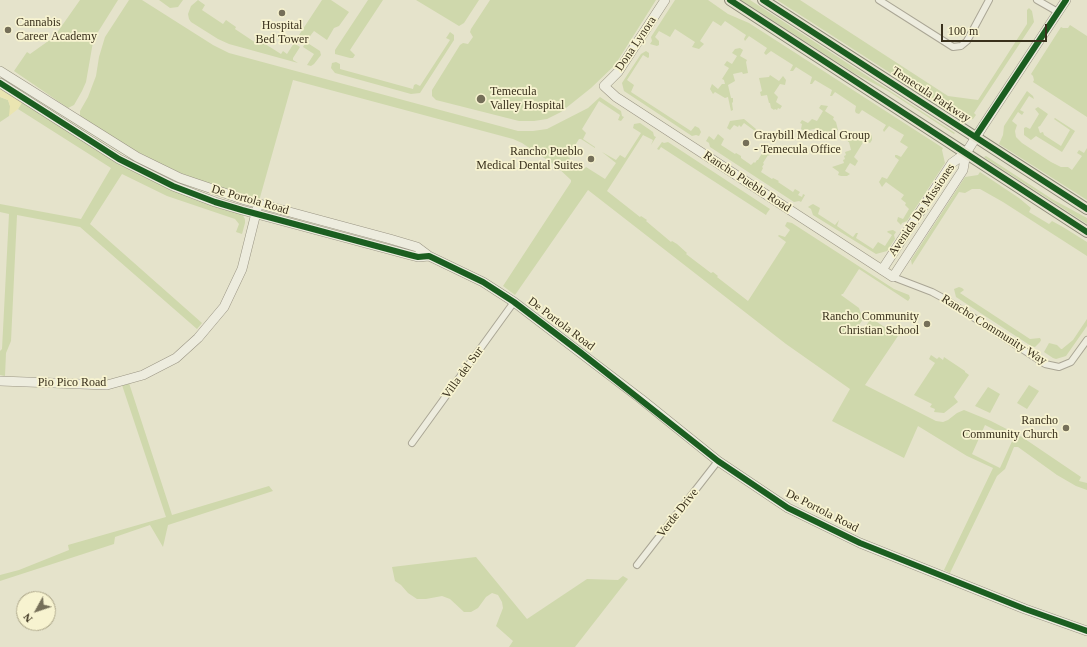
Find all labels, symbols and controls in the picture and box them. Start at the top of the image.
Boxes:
marker: Hospital Bed Tower [277,8,287,18]
street label: Dona Lynora [612,14,660,74]
place label: Cannabis Career Academy [16,16,97,44]
scale bar [943,16,1049,42]
place label: Hospital Bed Tower [256,19,308,47]
text: 100 m [948,24,978,38]
marker: Cannabis Career Academy [3,25,13,35]
street label: Temecula Parkway [889,64,973,126]
place label: Temecula Valley Hospital [490,85,564,113]
marker: Temecula Valley Hospital [475,93,487,105]
place label: Graybill Medical Group - Temecula Office [754,129,870,157]
marker: Graybill Medical Group - Temecula Office [741,138,751,148]
place label: Rancho Pueblo Medical Dental Suites [476,145,583,173]
street label: Rancho Pueblo Road [701,148,793,216]
marker: Rancho Pueblo Medical Dental Suites [586,154,596,164]
street label: Avenida De Missiones [886,161,958,259]
street label: De Portola Road [210,182,290,218]
street label: Rancho Community Way [939,292,1049,368]
street label: De Portola Road [525,294,597,354]
place label: Rancho Community Christian School [822,310,919,338]
marker: Rancho Community Christian School [922,319,932,329]
street label: Villa del Sur [439,344,487,402]
street label: Pio Pico Road [38,376,106,390]
place label: Rancho Community Church [962,414,1058,442]
marker: Rancho Community Church [1061,423,1071,433]
street label: Verde Drive [654,486,702,540]
street label: De Portola Road [783,486,861,536]
north arrow [16,591,56,631]
text: N [20,611,35,625]

